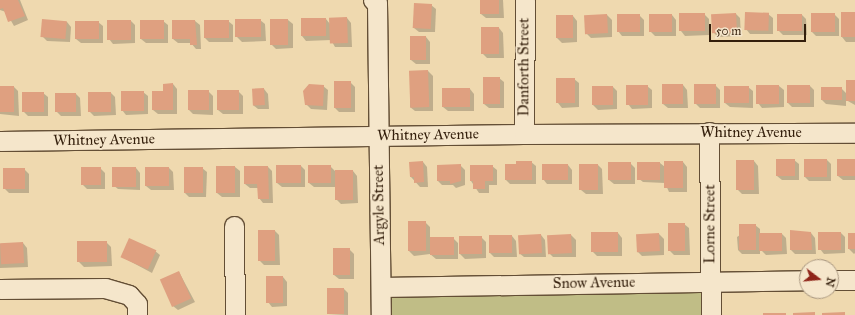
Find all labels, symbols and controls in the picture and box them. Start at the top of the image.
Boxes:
scale bar [711,16,808,42]
street label: Danforth Street [515,18,533,116]
text: 50 m [716,24,741,38]
street label: Whitney Avenue [700,124,802,142]
street label: Whitney Avenue [377,125,479,145]
street label: Whitney Avenue [53,130,155,150]
street label: Argyle Street [369,165,389,245]
street label: Lorne Street [701,184,719,264]
north arrow [799,259,839,299]
street label: Snow Avenue [553,273,635,293]
text: N [823,276,838,288]

